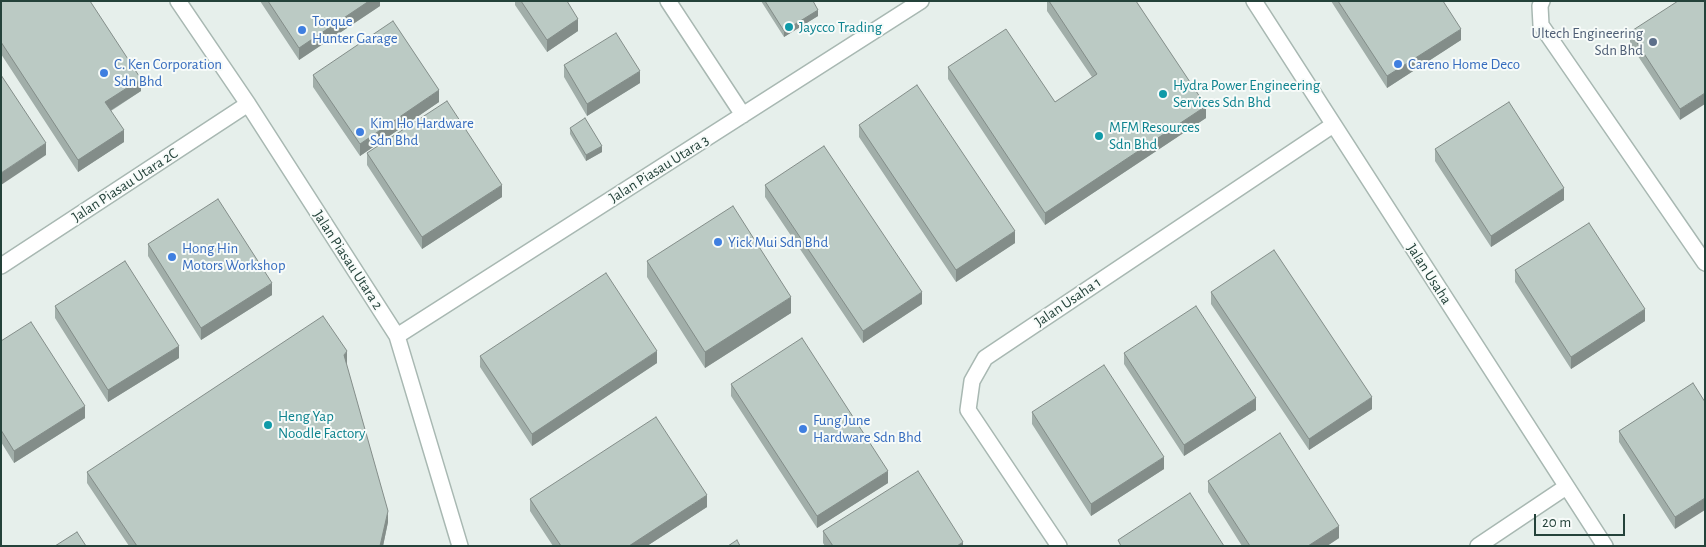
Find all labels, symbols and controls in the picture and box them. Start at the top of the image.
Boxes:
place label: Torque Hunter Garage [312,12,398,47]
place label: Jaycco Trading [799,18,882,36]
marker: Jaycco Trading [783,21,795,33]
marker: Torque Hunter Garage [296,24,308,36]
place label: Ultech Engineering Sdn Bhd [1532,24,1643,59]
marker: Ultech Engineering Sdn Bhd [1647,36,1659,48]
place label: C. Ken Corporation Sdn Bhd [114,55,222,90]
place label: Careno Home Deco [1408,55,1520,73]
marker: Careno Home Deco [1392,58,1404,70]
marker: C. Ken Corporation Sdn Bhd [98,67,110,79]
place label: Hydra Power Engineering Services Sdn Bhd [1173,76,1320,111]
marker: Hydra Power Engineering Services Sdn Bhd [1157,88,1169,100]
place label: Kim Ho Hardware Sdn Bhd [370,114,474,149]
place label: MFM Resources Sdn Bhd [1109,118,1200,153]
marker: Kim Ho Hardware Sdn Bhd [354,126,366,138]
marker: MFM Resources Sdn Bhd [1093,130,1105,142]
street label: Jalan Piasau Utara 3 [606,131,712,207]
street label: Jalan Piasau Utara 2C [69,144,181,226]
street label: Jalan Piasau Utara 2 [309,207,387,313]
place label: Yick Mui Sdn Bhd [728,233,828,251]
marker: Yick Mui Sdn Bhd [712,236,724,248]
place label: Hong Hin Motors Workshop [182,239,286,274]
street label: Jalan Usaha [1403,240,1455,308]
marker: Hong Hin Motors Workshop [166,251,178,263]
street label: Jalan Usaha 1 [1031,273,1105,331]
place label: Heng Yap Noodle Factory [278,407,366,442]
place label: Fung June Hardware Sdn Bhd [813,411,922,446]
marker: Heng Yap Noodle Factory [262,419,274,431]
marker: Fung June Hardware Sdn Bhd [797,423,809,435]
scale bar [1536,504,1627,536]
text: 20 m [1542,515,1571,530]

